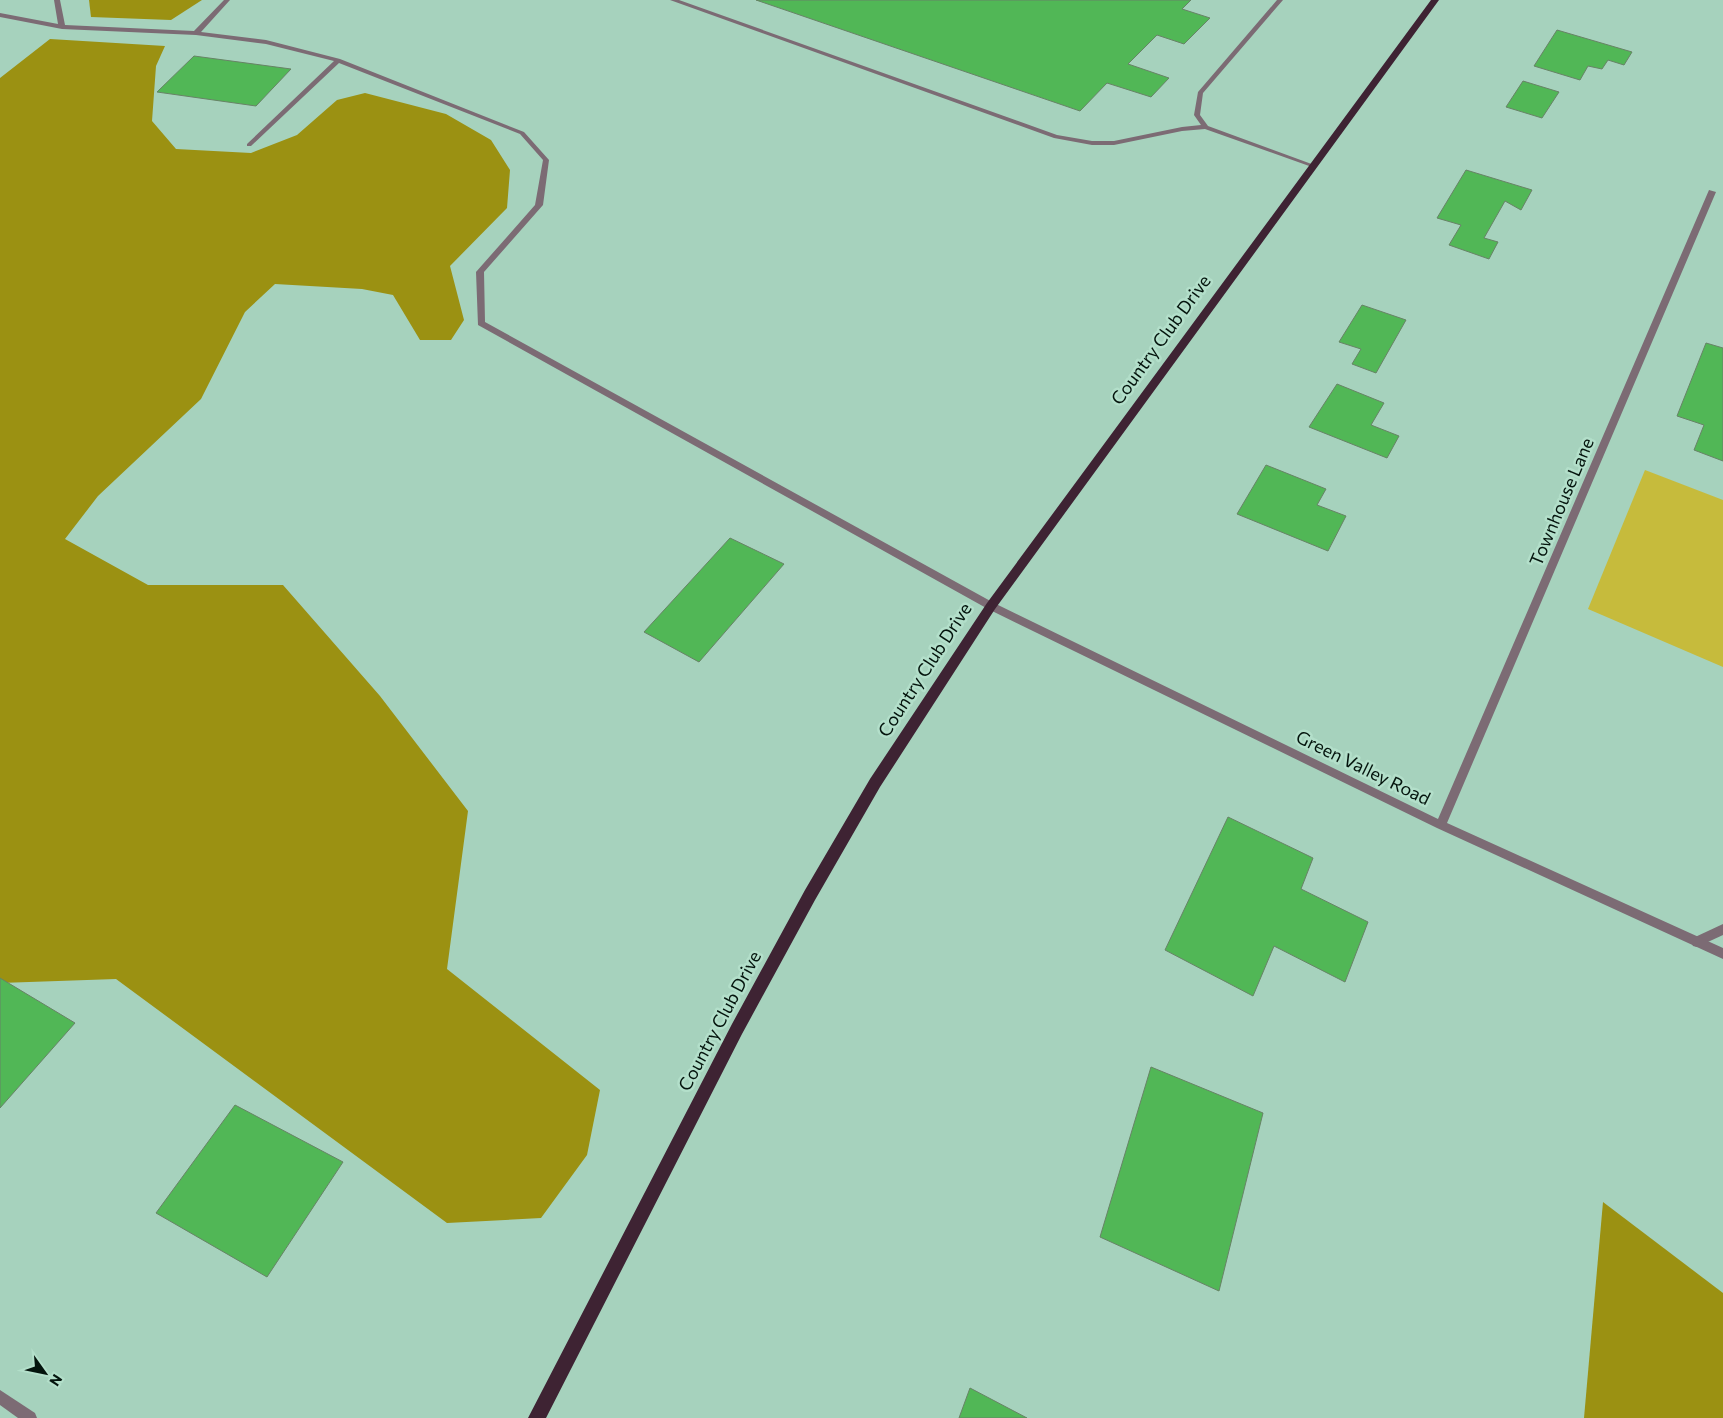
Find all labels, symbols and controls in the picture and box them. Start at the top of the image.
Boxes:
street label: Country Club Drive [1106,270,1215,409]
street label: Townhouse Lane [1524,434,1598,569]
street label: Country Club Drive [873,598,976,741]
street label: Green Valley Road [1293,725,1434,809]
street label: Country Club Drive [673,947,765,1094]
north arrow [20,1348,70,1398]
text: N [46,1371,66,1389]

